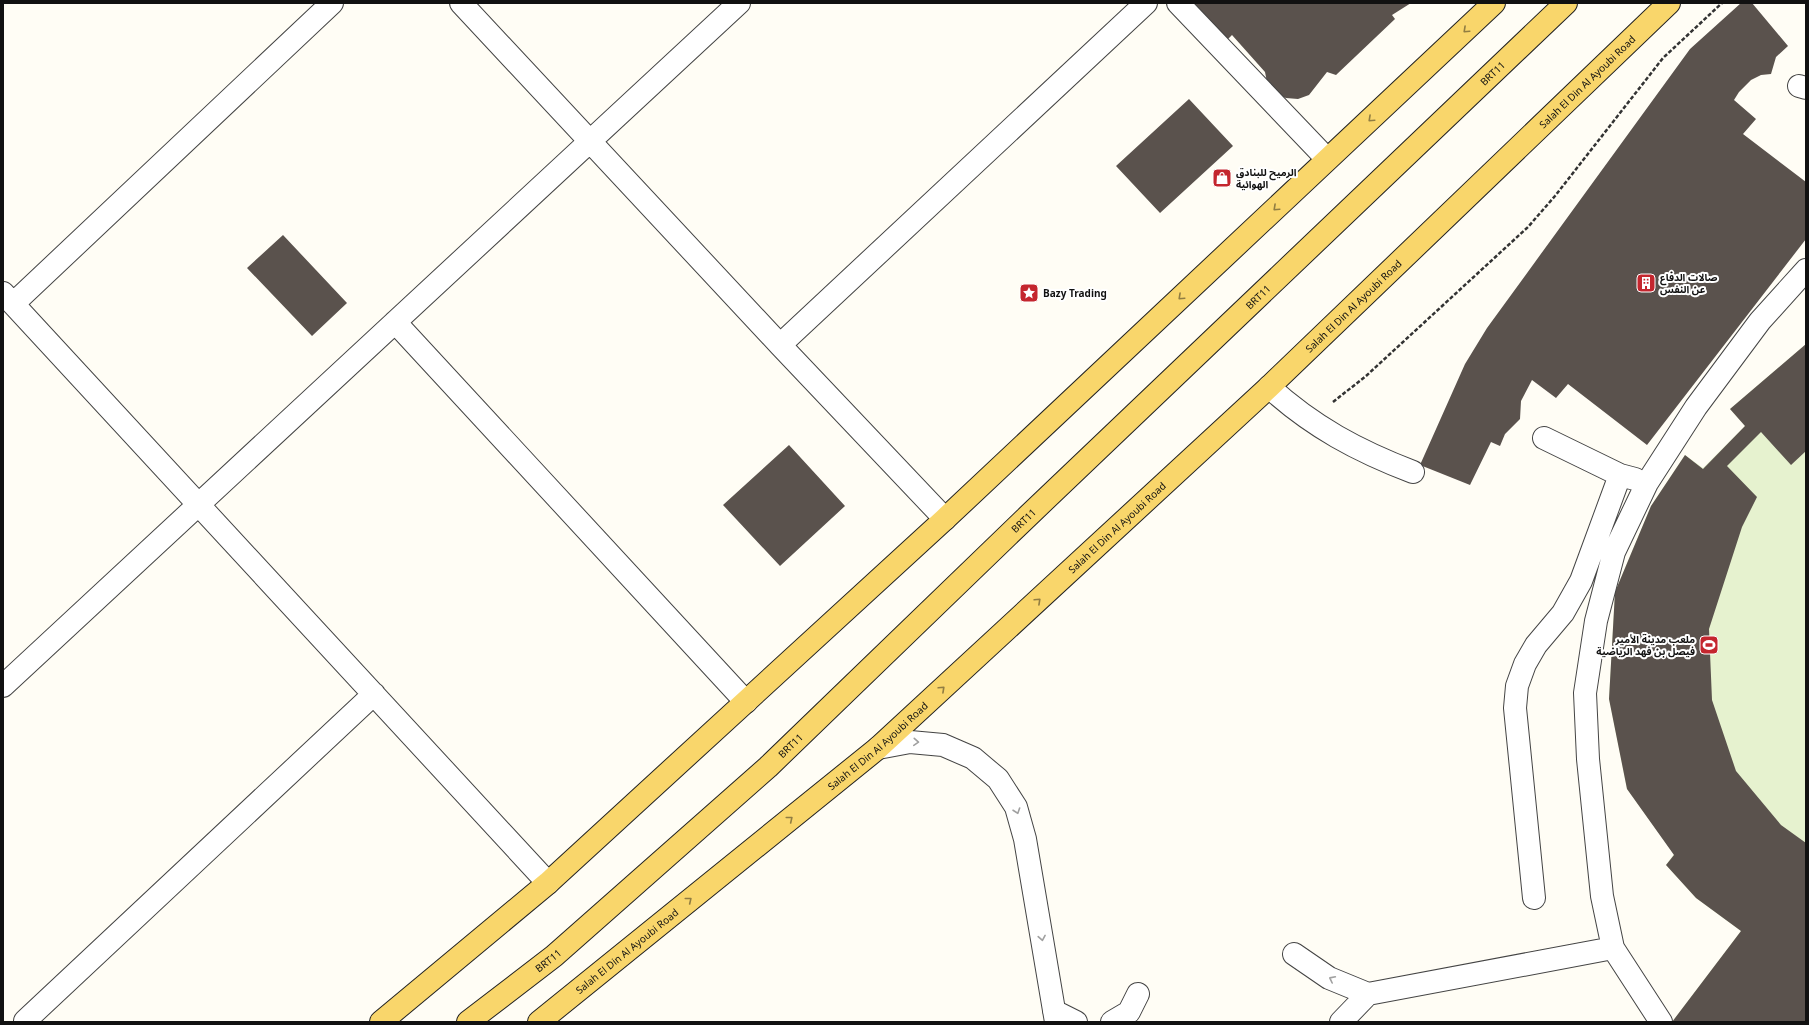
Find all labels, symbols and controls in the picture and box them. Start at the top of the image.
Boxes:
one-way arrow [1463,25,1470,32]
street label: Salah El Din Al Ayoubi Road [1534,30,1641,134]
street label: BRT11 [1474,55,1510,91]
one-way arrow [1368,114,1376,121]
place label: الرميح للبنادق الهوائية [1236,162,1297,195]
shop icon: الرميح للبنادق الهوائية [1211,167,1233,189]
one-way arrow [1273,203,1281,210]
street label: Salah El Din Al Ayoubi Road [1300,254,1407,358]
place label: صالات الدفاع عن النفس [1660,267,1718,300]
building icon: صالات الدفاع عن النفس [1635,272,1657,294]
street label: BRT11 [1240,279,1276,315]
place icon: Bazy Trading [1018,282,1040,304]
place label: Bazy Trading [1043,283,1107,304]
one-way arrow [1178,292,1186,300]
street label: Salah El Din Al Ayoubi Road [1063,476,1171,579]
street label: BRT11 [1005,502,1041,538]
one-way arrow [1033,598,1041,605]
place label: ملعب مدينة الأمير فيصل بن فهد الرياضية [1596,629,1695,662]
sports icon: ملعب مدينة الأمير فيصل بن فهد الرياضية [1698,634,1720,656]
one-way arrow [937,686,945,693]
street label: Salah El Din Al Ayoubi Road [822,696,933,796]
street label: BRT11 [772,728,808,763]
one-way arrow [913,738,919,747]
one-way arrow [1012,807,1021,814]
one-way arrow [786,816,793,823]
one-way arrow [685,898,692,905]
street label: Salah El Din Al Ayoubi Road [570,902,683,999]
one-way arrow [1037,935,1046,941]
street label: BRT11 [530,943,567,978]
one-way arrow [1329,976,1336,984]

